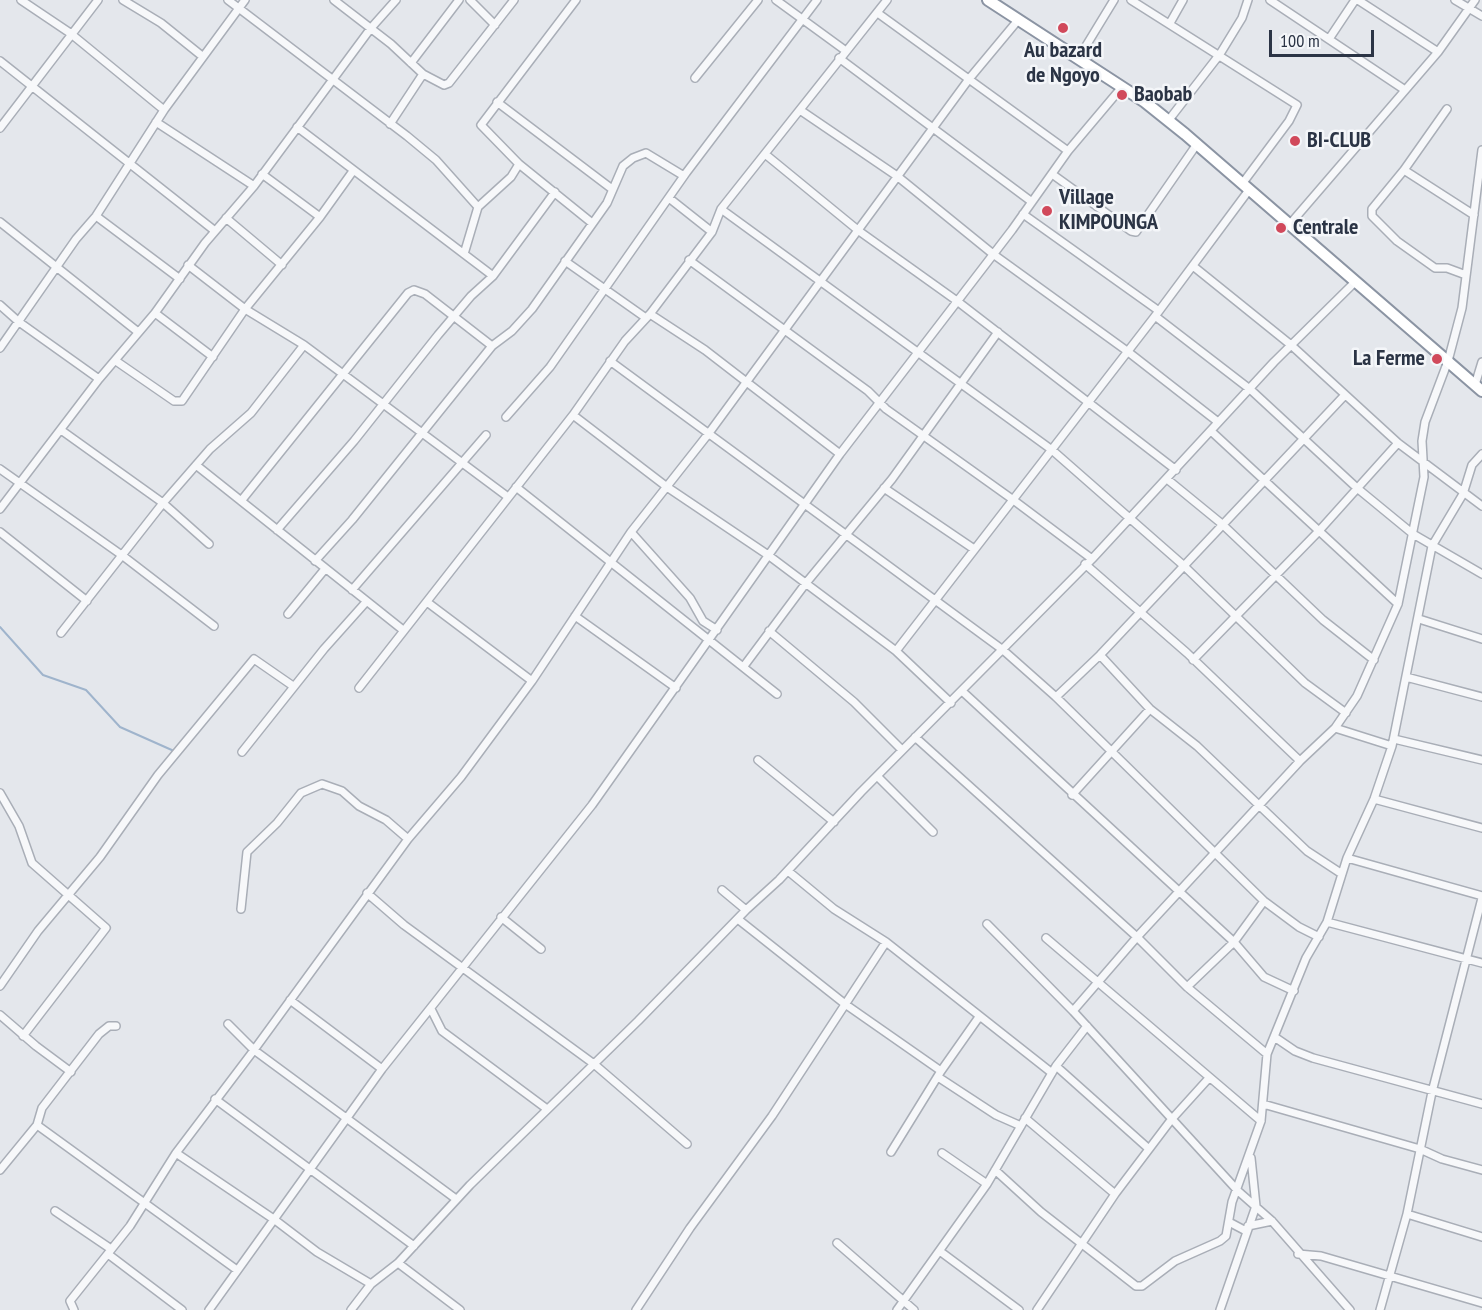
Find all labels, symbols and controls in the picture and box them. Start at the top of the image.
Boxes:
scale bar [1272,18,1377,56]
marker: Au bazard de Ngoyo [1056,21,1070,35]
text: 100 m [1280,29,1320,52]
place label: Au bazard de Ngoyo [1024,38,1102,90]
place label: Baobab [1134,82,1192,108]
marker: Baobab [1115,88,1129,102]
place label: BI-CLUB [1307,128,1371,154]
marker: BI-CLUB [1288,134,1302,148]
place label: Village KIMPOUNGA [1059,185,1158,236]
marker: Village KIMPOUNGA [1040,204,1054,218]
place label: Centrale [1293,215,1358,241]
marker: Centrale [1274,221,1288,235]
place label: La Ferme [1353,346,1425,372]
marker: La Ferme [1430,352,1444,366]

